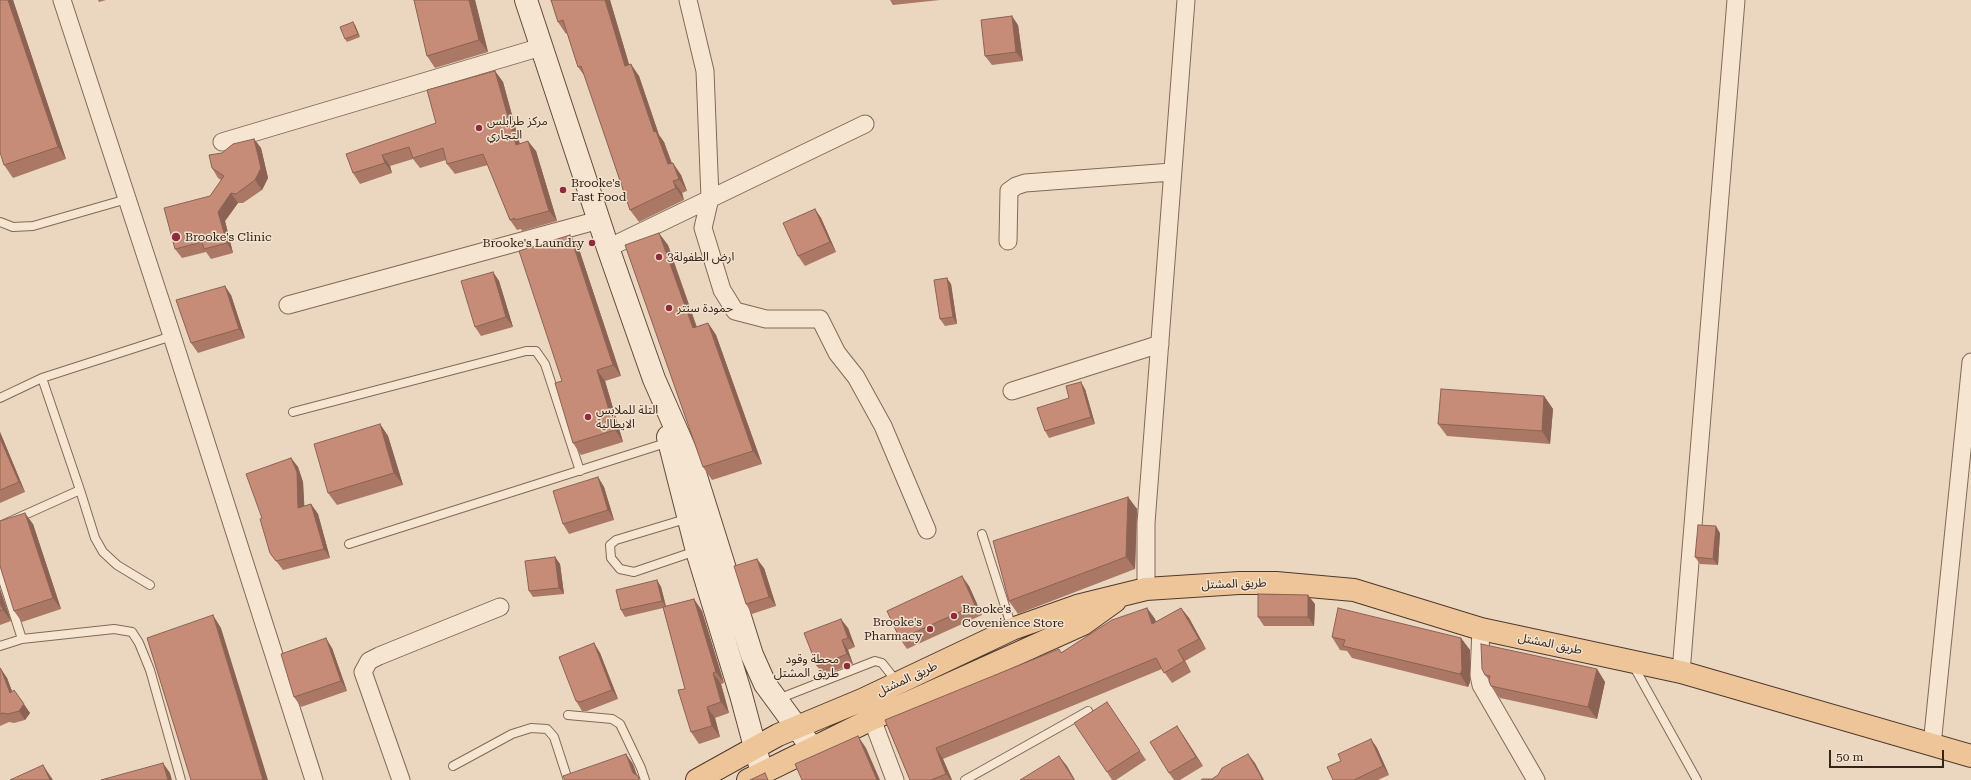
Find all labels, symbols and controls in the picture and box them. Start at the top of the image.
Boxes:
place label: مركز طرابلس التجاري [487,114,548,142]
marker: مركز طرابلس التجاري [474,123,484,133]
place label: Brooke's Fast Food [571,176,626,204]
marker: Brooke's Fast Food [558,185,568,195]
place label: Brooke's Clinic [185,230,272,244]
marker: Brooke's Clinic [170,231,182,243]
place label: Brooke's Laundry [482,236,584,250]
marker: Brooke's Laundry [587,238,597,248]
place label: ارض الطفولة3 [667,250,734,264]
marker: ارض الطفولة3 [654,252,664,262]
place label: حمودة سنتر [677,301,733,315]
marker: حمودة سنتر [664,303,674,313]
place label: التلة للملابس الايطالية [596,403,658,431]
marker: التلة للملابس الايطالية [583,412,593,422]
street label: طريق المشتل [1201,576,1267,592]
place label: Brooke's Covenience Store [962,602,1064,630]
marker: Brooke's Covenience Store [949,611,959,621]
place label: Brooke's Pharmacy [864,615,922,643]
marker: Brooke's Pharmacy [925,624,935,634]
street label: طريق المشتل [1517,630,1583,658]
place label: محطة وقود طريق المشتل [774,652,839,680]
street label: طريق المشتل [874,659,940,699]
marker: محطة وقود طريق المشتل [842,661,852,671]
scale bar [1831,742,1946,768]
text: 50 m [1836,750,1863,764]

